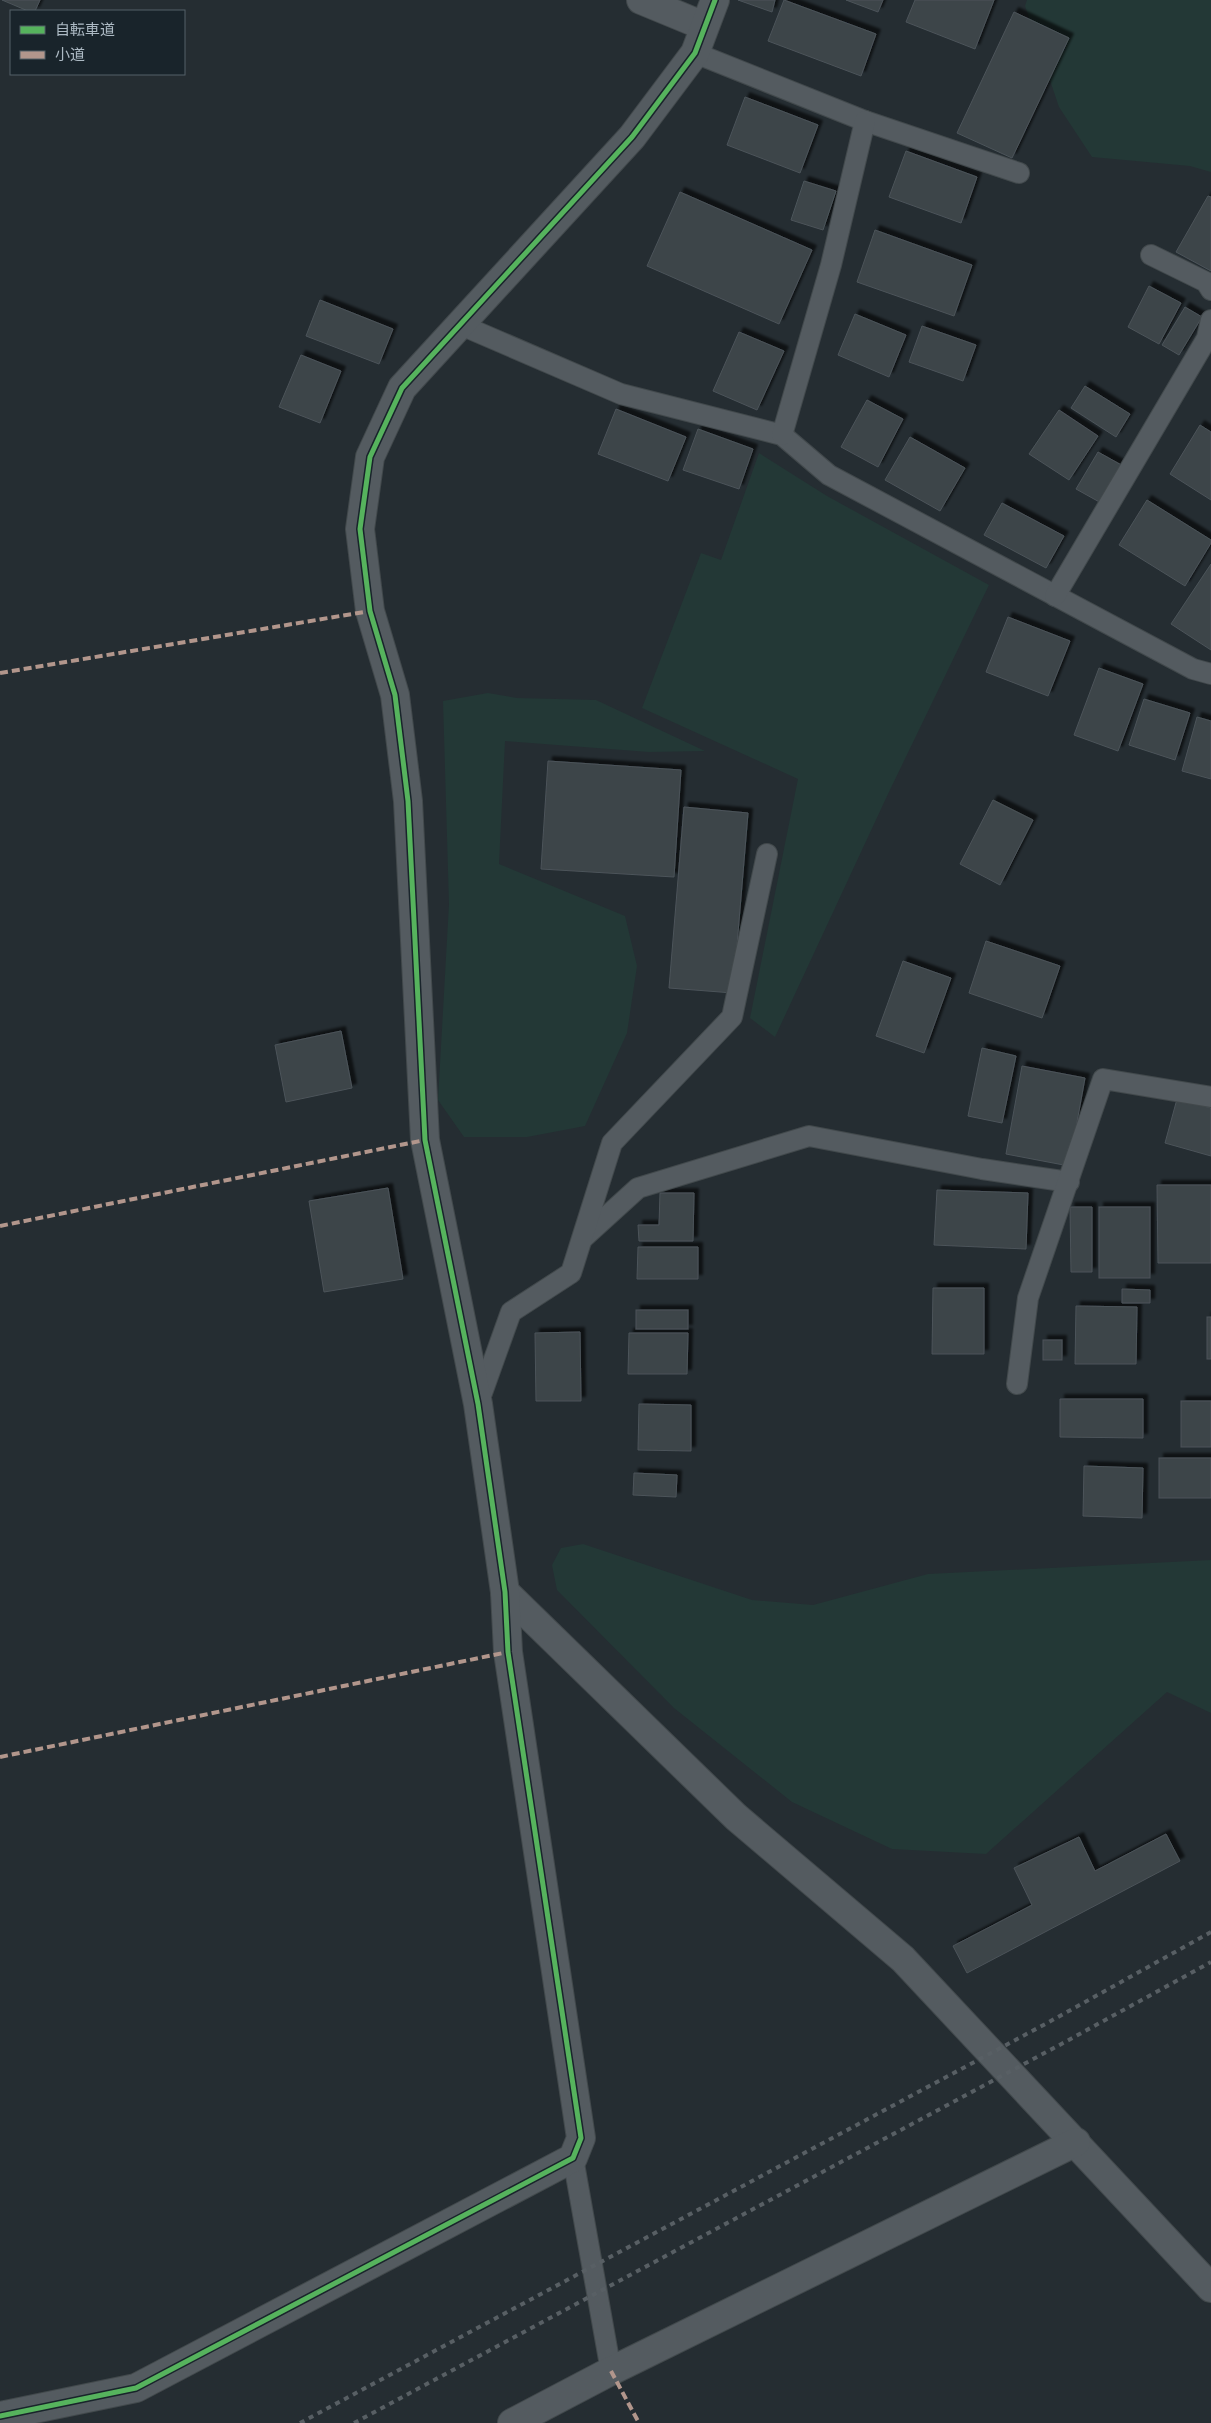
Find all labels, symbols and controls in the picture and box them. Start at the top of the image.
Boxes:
legend [10,10,185,75]
text: 自転車道 [55,20,115,39]
text: 小道 [55,45,85,64]

